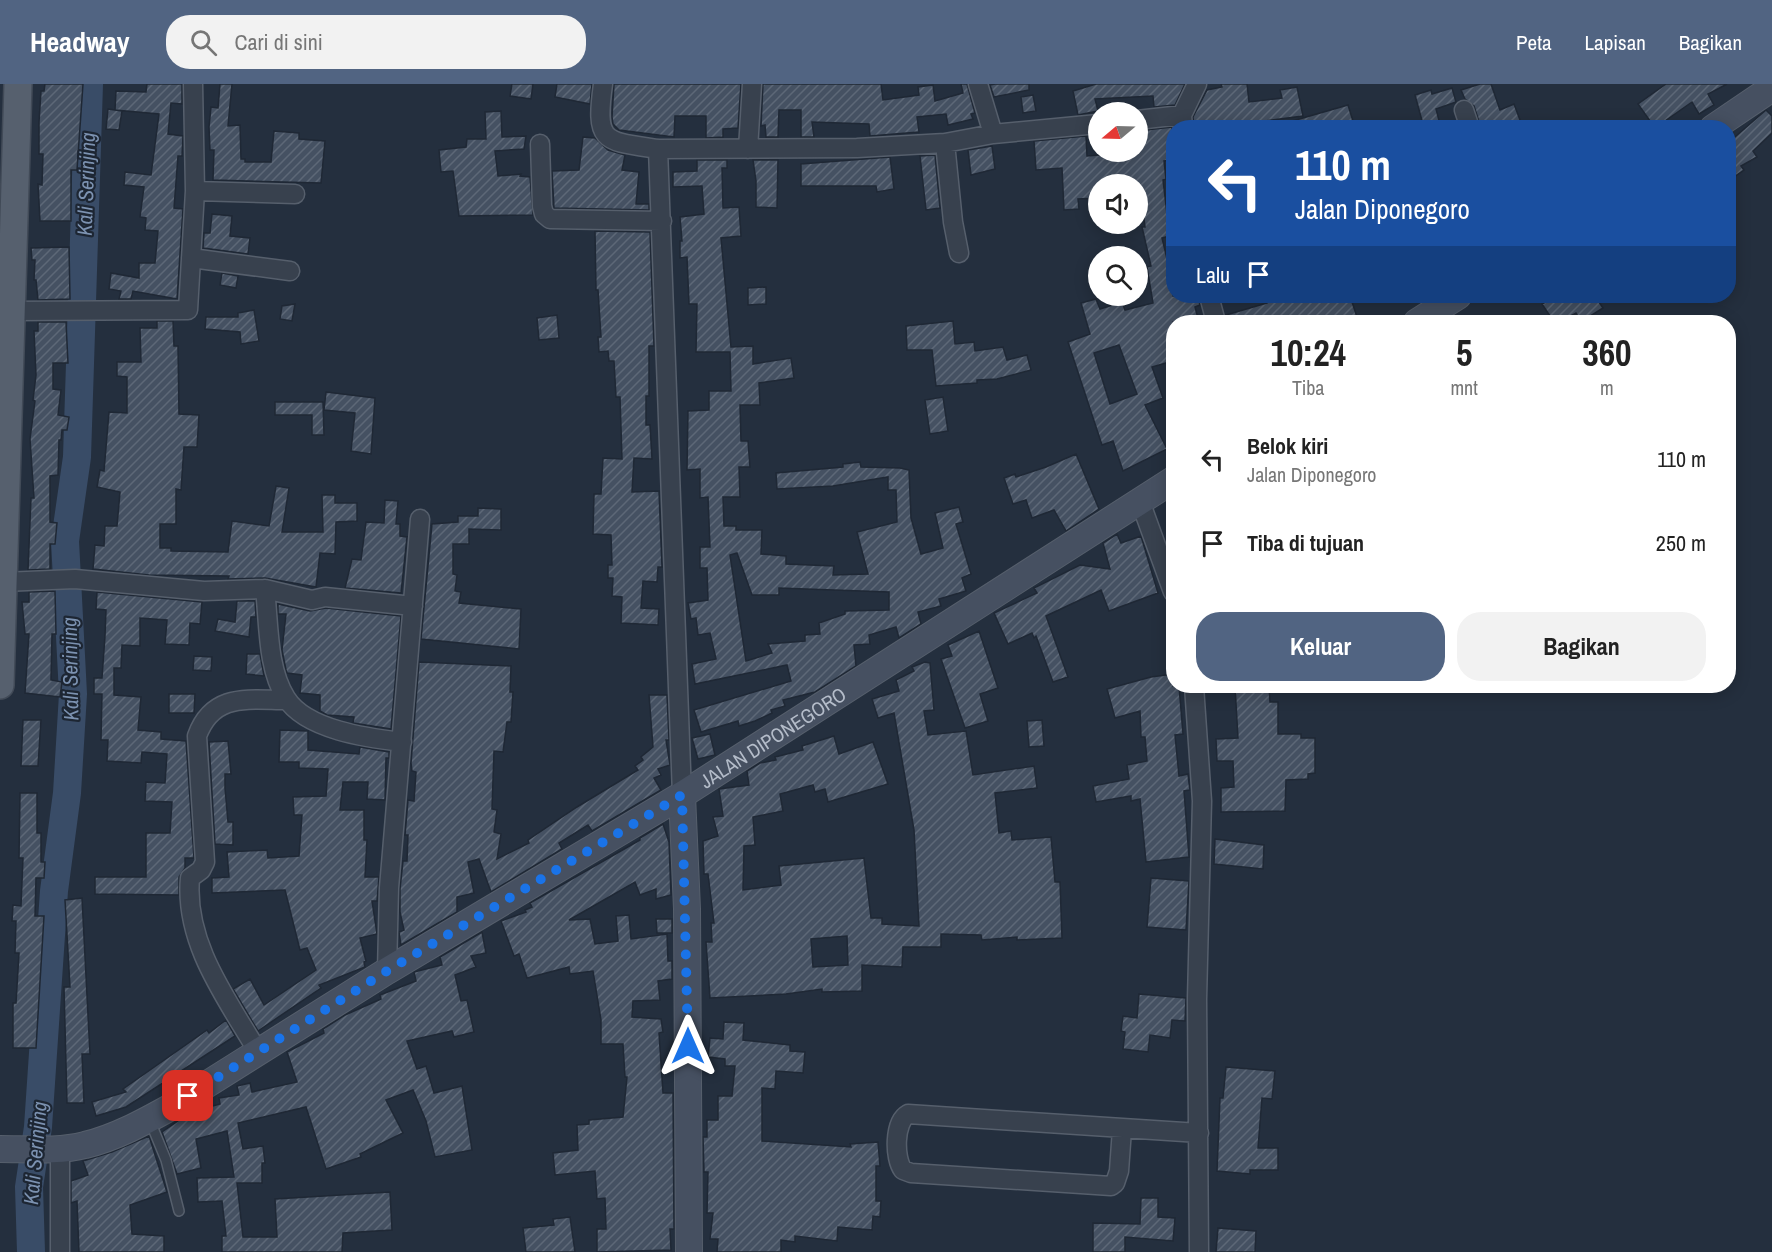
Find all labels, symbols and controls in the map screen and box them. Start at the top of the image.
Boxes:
search box [166,15,586,69]
text: Headway [30,23,130,61]
icon: search [187,26,220,59]
text: Cari di sini [235,27,323,57]
text: Peta [1516,28,1552,57]
text: Lapisan [1585,28,1646,57]
text: Bagikan [1679,28,1742,57]
north arrow [1088,102,1148,162]
map controls [1088,102,1148,306]
water label: Kali Serinjing [70,131,102,236]
text: 110 m [1295,137,1391,193]
icon: left [1196,144,1274,222]
button: sound [1088,174,1148,234]
text: Jalan Diponegoro [1295,191,1470,227]
button: search [1088,246,1148,306]
icon: arrive [1242,258,1275,291]
text: Lalu [1196,260,1230,290]
text: 10:24 [1270,329,1346,377]
text: 5 [1456,329,1472,377]
text: 360 [1582,329,1632,377]
text: Tiba [1292,374,1324,401]
text: mnt [1450,374,1478,401]
text: m [1600,374,1614,401]
text: Belok kiri [1247,431,1328,461]
icon: left [1196,443,1229,476]
text: 110 m [1657,444,1706,474]
text: Jalan Diponegoro [1247,461,1376,488]
icon: arrive [1196,527,1229,560]
text: Tiba di tujuan [1247,528,1364,558]
text: 250 m [1656,528,1706,558]
button: Keluar [1196,612,1445,681]
button: Bagikan [1457,612,1706,681]
water label: Kali Serinjing [55,617,85,721]
street label: JALAN DIPONEGORO [694,680,851,794]
position arrow [656,1014,720,1078]
pin [162,1070,213,1121]
icon: arrive [171,1079,204,1112]
water label: Kali Serinjing [16,1100,54,1206]

